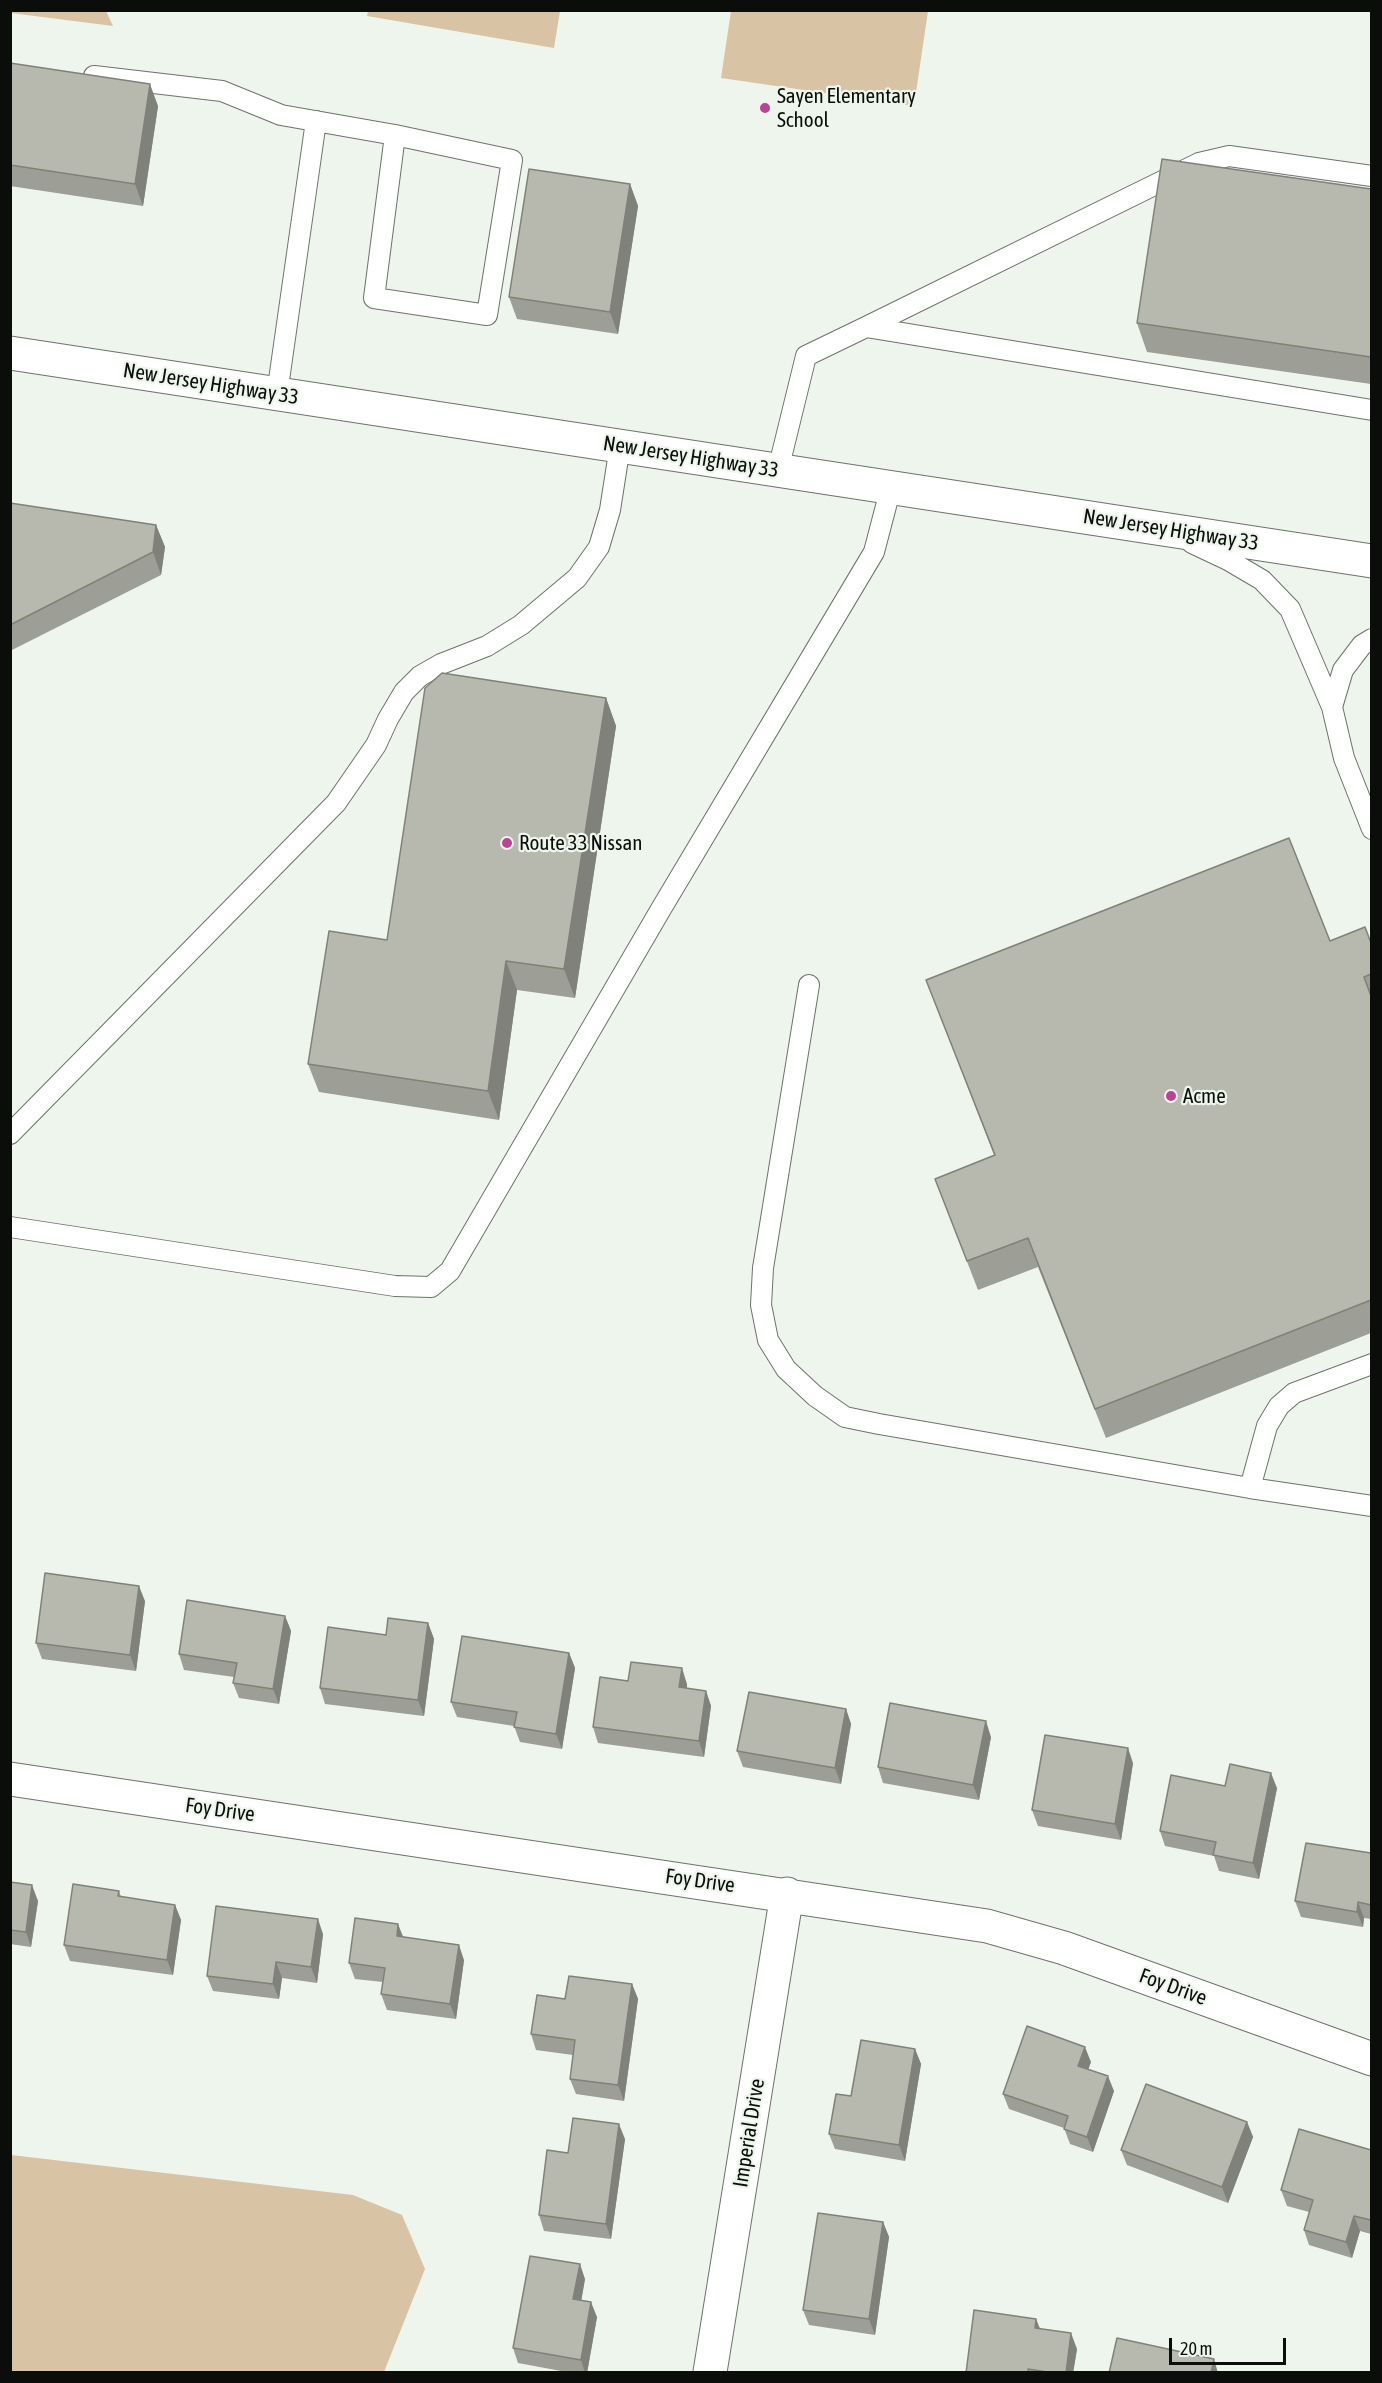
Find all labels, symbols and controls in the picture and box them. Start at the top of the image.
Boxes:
place label: Sayen Elementary School [777,83,916,133]
marker: Sayen Elementary School [758,101,772,115]
street label: New Jersey Highway 33 [121,358,301,410]
street label: New Jersey Highway 33 [601,431,781,483]
street label: New Jersey Highway 33 [1081,504,1261,556]
place label: Route 33 Nissan [519,830,642,856]
marker: Route 33 Nissan [500,836,514,850]
place label: Acme [1183,1083,1226,1109]
marker: Acme [1164,1089,1178,1103]
street label: Foy Drive [184,1793,256,1827]
street label: Foy Drive [664,1864,736,1898]
street label: Foy Drive [1136,1963,1210,2011]
street label: Imperial Drive [728,2077,770,2189]
scale bar [1172,2326,1289,2364]
text: 20 m [1180,2338,1212,2359]

